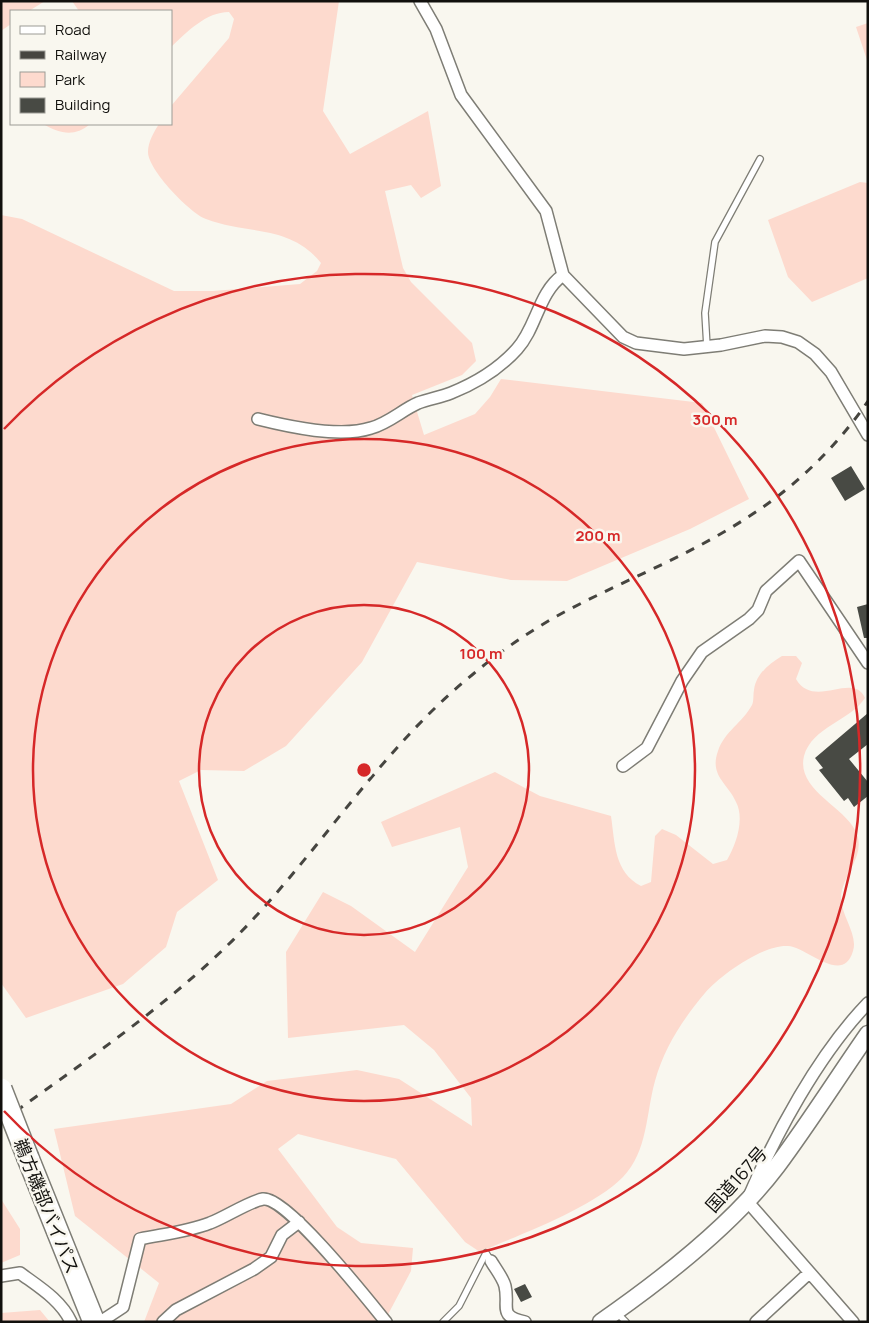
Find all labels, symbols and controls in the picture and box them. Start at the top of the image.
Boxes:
legend [10,10,172,125]
text: Road [55,19,91,40]
text: Railway [55,44,107,65]
text: Park [55,69,85,90]
text: Building [55,94,110,115]
text: 300 m [693,409,737,430]
text: 200 m [575,525,621,546]
text: 100 m [460,643,502,664]
centre of rings [355,761,373,779]
street label: 鵜方磯部バイパス [9,1135,85,1277]
street label: 国道167号 [700,1141,772,1217]

